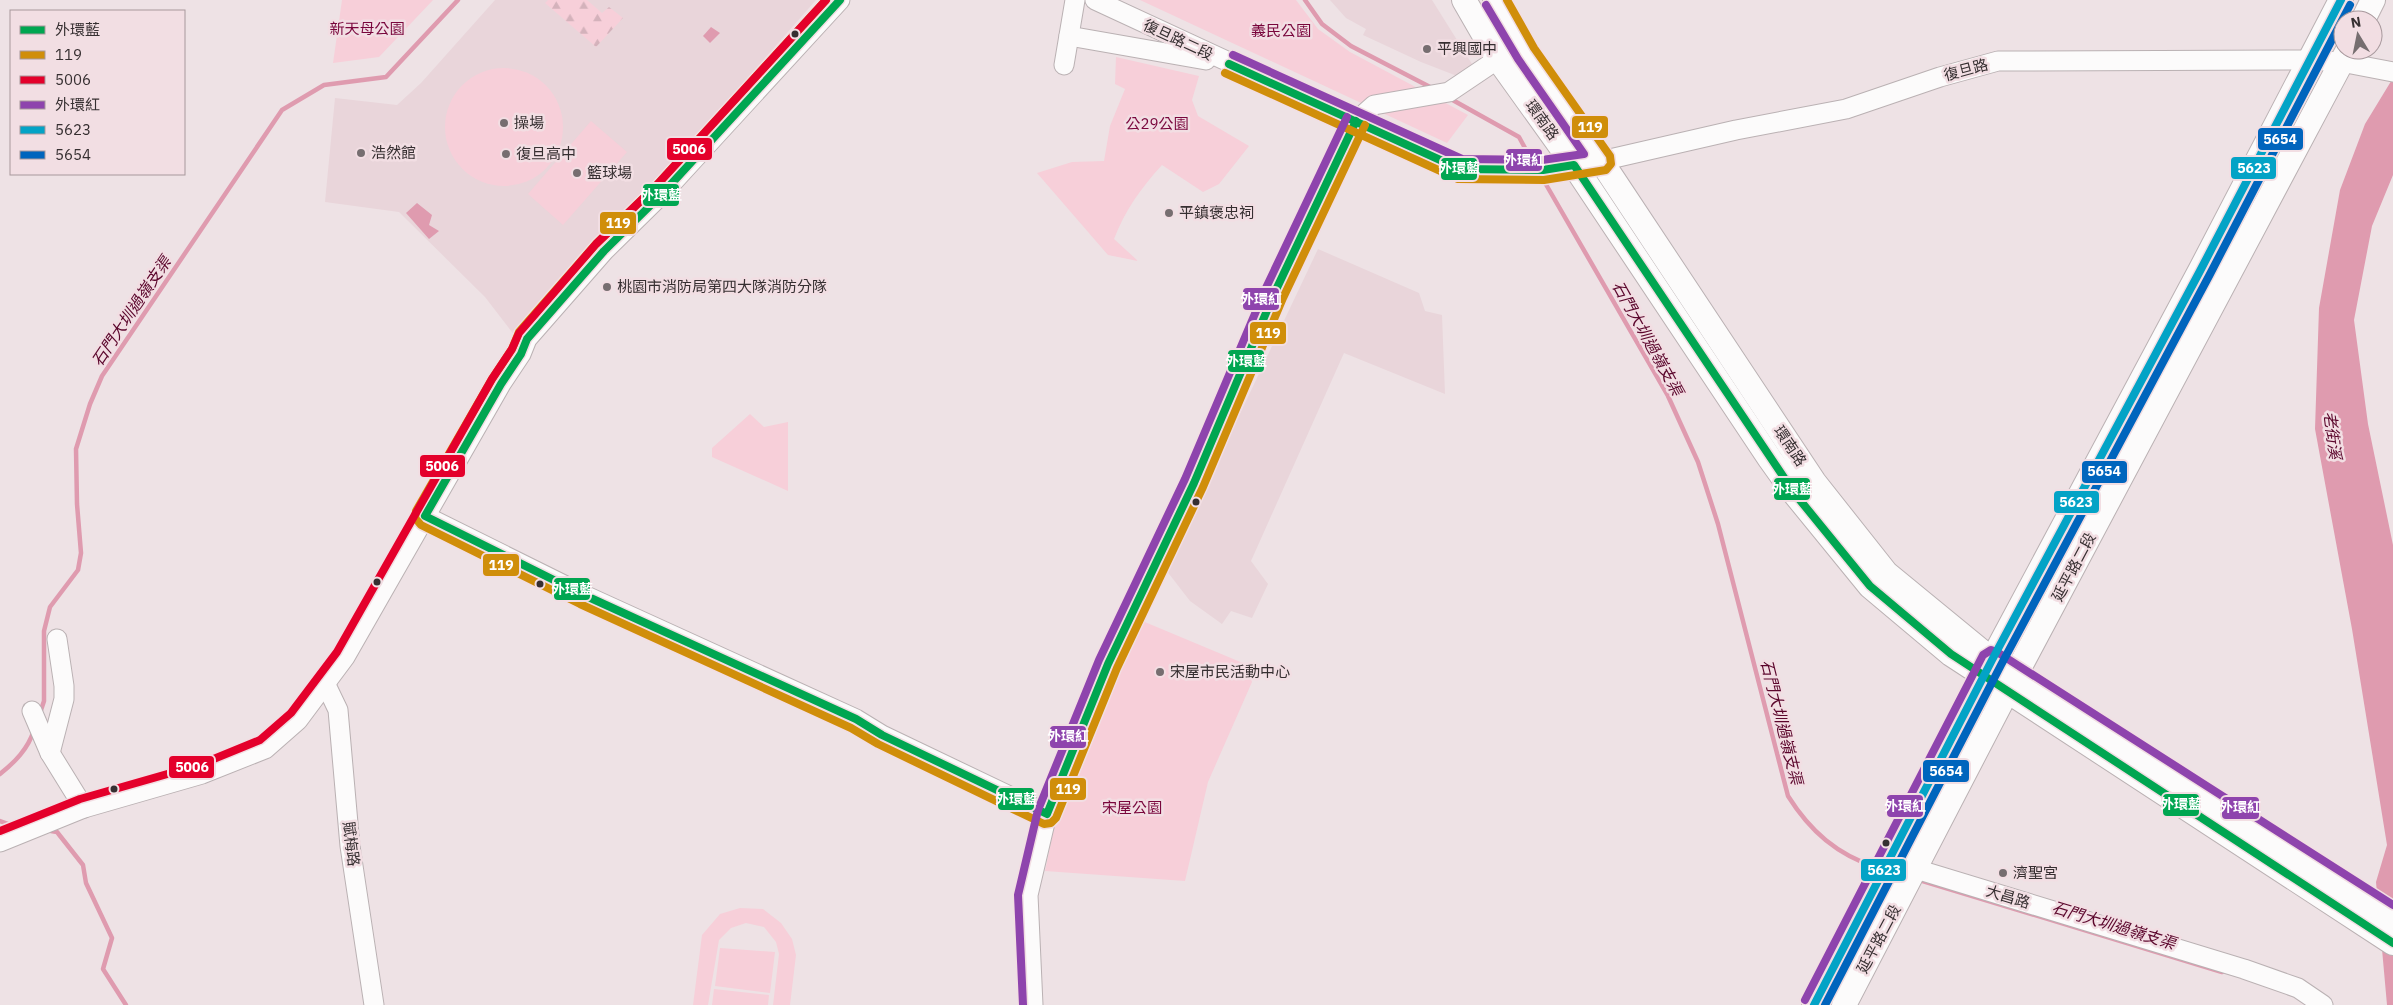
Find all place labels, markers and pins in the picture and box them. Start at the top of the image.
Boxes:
unlabelled marker [790,29,800,39]
place label: 平興國中 [1437,39,1497,58]
marker: 平興國中 [1421,43,1433,55]
place label: 操場 [514,113,544,132]
marker: 操場 [498,117,510,129]
place label: 浩然館 [371,143,416,162]
place label: 復旦高中 [516,144,576,163]
marker: 浩然館 [355,147,367,159]
marker: 復旦高中 [500,148,512,160]
place label: 籃球場 [587,163,632,182]
marker: 籃球場 [571,167,583,179]
place label: 平鎮褒忠祠 [1179,203,1254,222]
marker: 平鎮褒忠祠 [1163,207,1175,219]
place label: 桃園市消防局第四大隊消防分隊 [617,277,827,296]
marker: 桃園市消防局第四大隊消防分隊 [601,281,613,293]
unlabelled marker [1191,497,1201,507]
unlabelled marker [372,577,382,587]
unlabelled marker [535,579,545,589]
place label: 宋屋市民活動中心 [1170,662,1290,681]
marker: 宋屋市民活動中心 [1154,666,1166,678]
unlabelled marker [109,784,119,794]
unlabelled marker [1881,838,1891,848]
place label: 濟聖宮 [2013,863,2058,882]
marker: 濟聖宮 [1997,867,2009,879]

